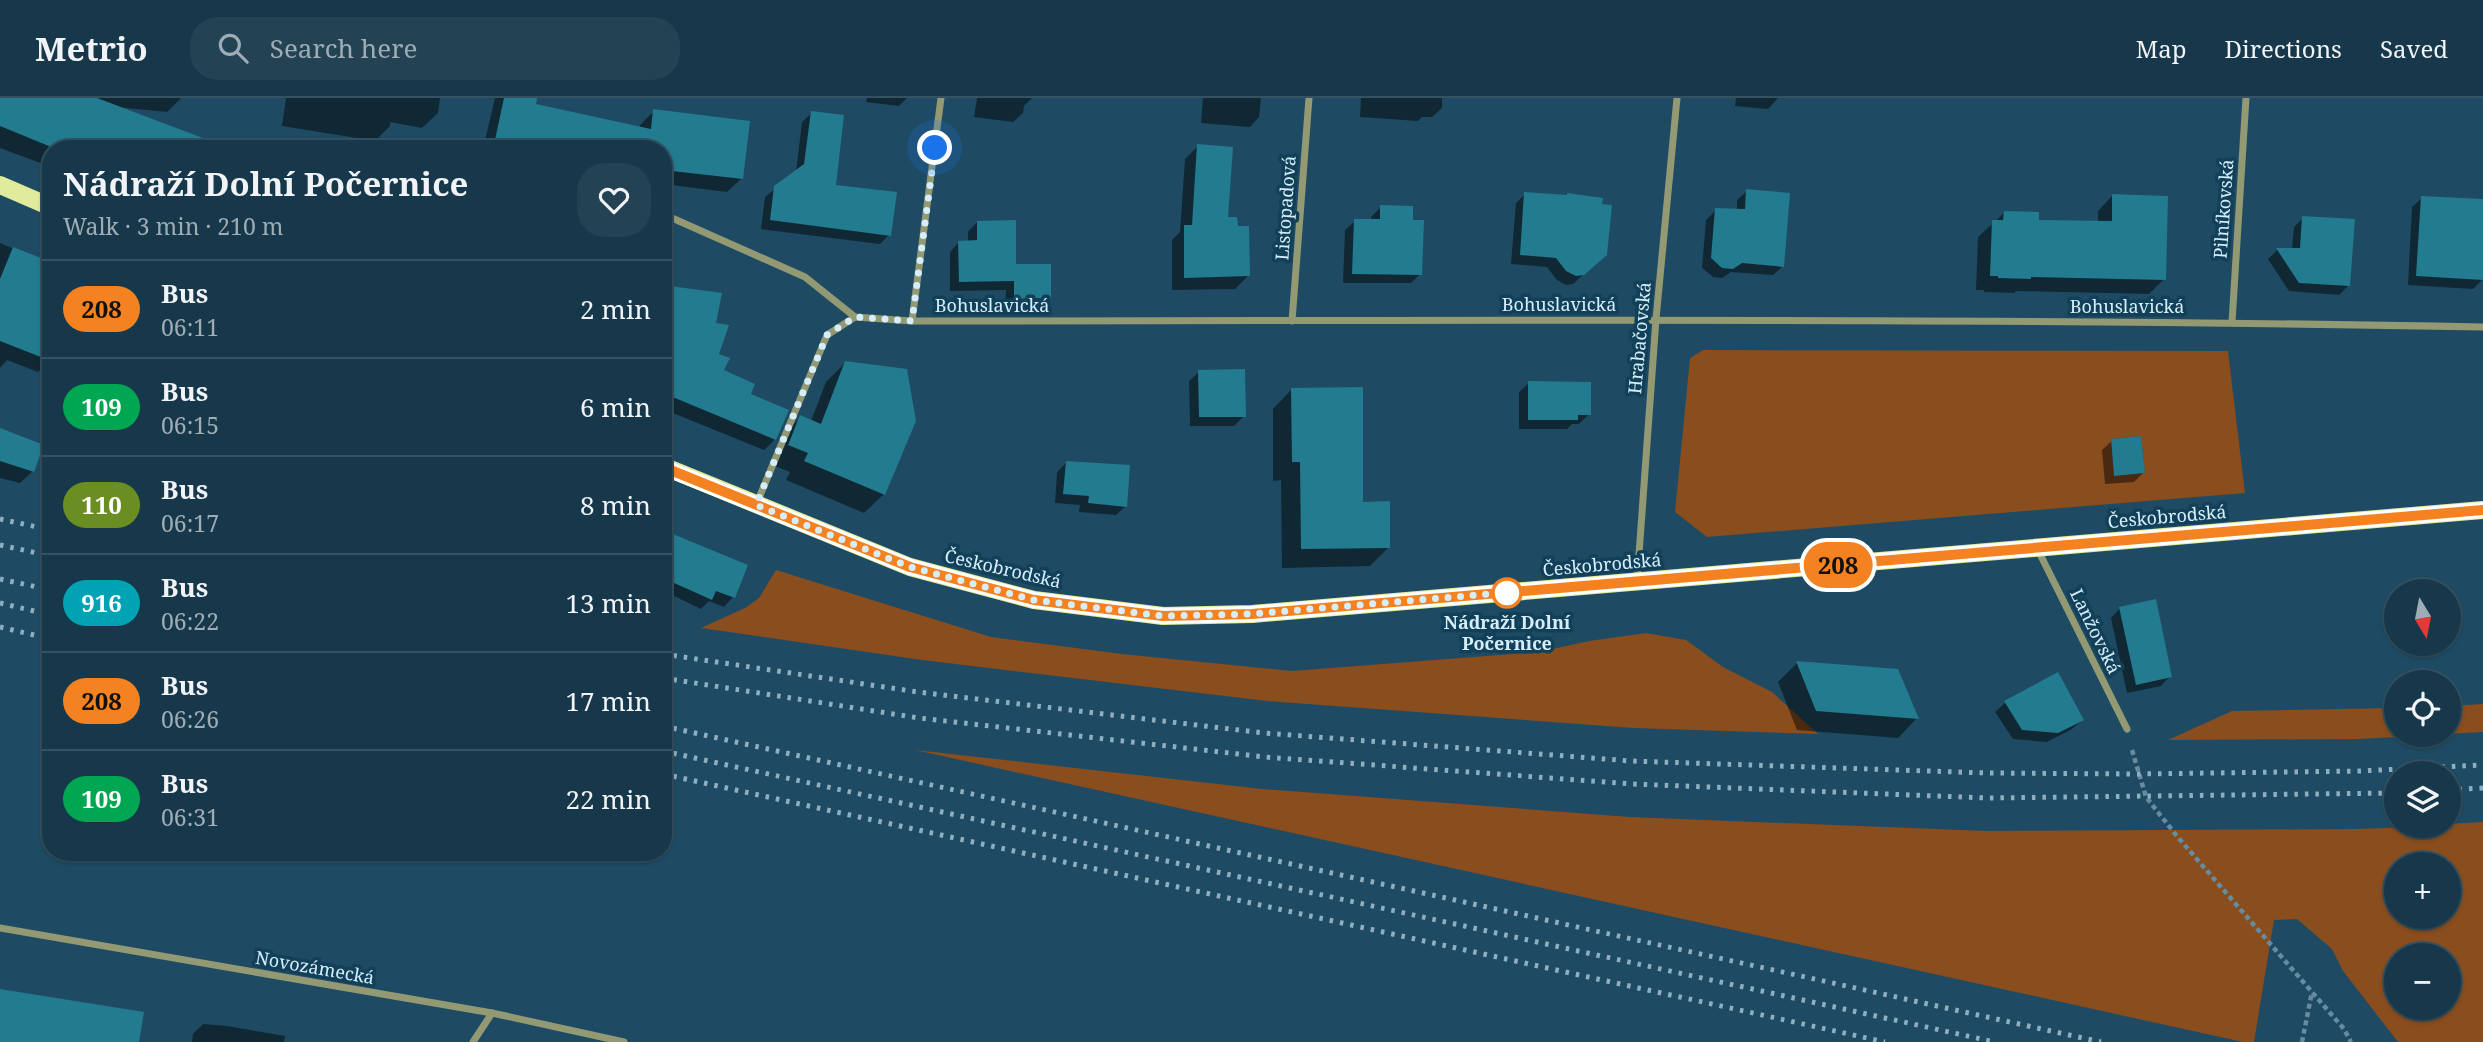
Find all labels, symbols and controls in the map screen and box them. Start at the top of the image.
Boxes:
search box [190,17,680,80]
text: Metrio [35,26,148,71]
icon: search [214,29,252,67]
text: Search here [270,30,417,66]
text: Map [2136,32,2187,65]
text: Directions [2225,32,2342,65]
text: Saved [2380,32,2448,65]
your location [917,130,952,165]
street label: Listopadová [1269,155,1301,261]
street label: Pilníkovská [2208,159,2238,259]
text: Nádraží Dolní Počernice [63,161,468,206]
button: heart [577,163,651,237]
text: Walk · 3 min · 210 m [63,210,283,242]
text: Bus [161,275,208,311]
street label: Hrabačovská [1622,281,1656,395]
text: 2 min [580,291,651,327]
text: 208 [81,292,122,325]
street label: Bohuslavická [1502,292,1616,316]
street label: Bohuslavická [935,293,1049,317]
street label: Bohuslavická [2070,294,2184,318]
text: 06:11 [161,311,219,343]
text: Bus [161,373,208,409]
text: 6 min [580,389,651,425]
text: 109 [81,390,122,423]
text: 06:15 [161,409,219,441]
text: Bus [161,471,208,507]
text: 8 min [580,487,651,523]
text: 110 [81,488,122,521]
street label: Českobrodská [2107,499,2227,533]
text: 06:17 [161,507,219,539]
line badge: 208 [1798,542,1878,588]
street label: Českobrodská [942,543,1064,593]
street label: Českobrodská [1542,547,1662,581]
text: 208 [1818,548,1858,581]
text: Bus [161,569,208,605]
marker: Nádraží Dolní Počernice [1492,578,1522,608]
north arrow [2384,579,2460,656]
map controls [2384,579,2461,1020]
text: 13 min [566,585,651,621]
street label: Lanžovská [2065,585,2127,677]
text: 916 [81,586,122,619]
text: 06:22 [161,605,219,637]
place label: Nádraží Dolní Počernice [1444,610,1571,655]
text: Bus [161,667,208,703]
button: locate [2384,670,2461,747]
text: 17 min [566,683,651,719]
text: 208 [81,684,122,717]
text: 06:26 [161,703,219,735]
button: layers [2384,761,2461,838]
text: Bus [161,765,208,801]
text: 22 min [566,781,651,817]
text: 109 [81,782,122,815]
text: 06:31 [161,801,219,833]
button: + [2384,852,2461,929]
button: − [2384,943,2461,1020]
street label: Novozámecká [254,945,376,989]

